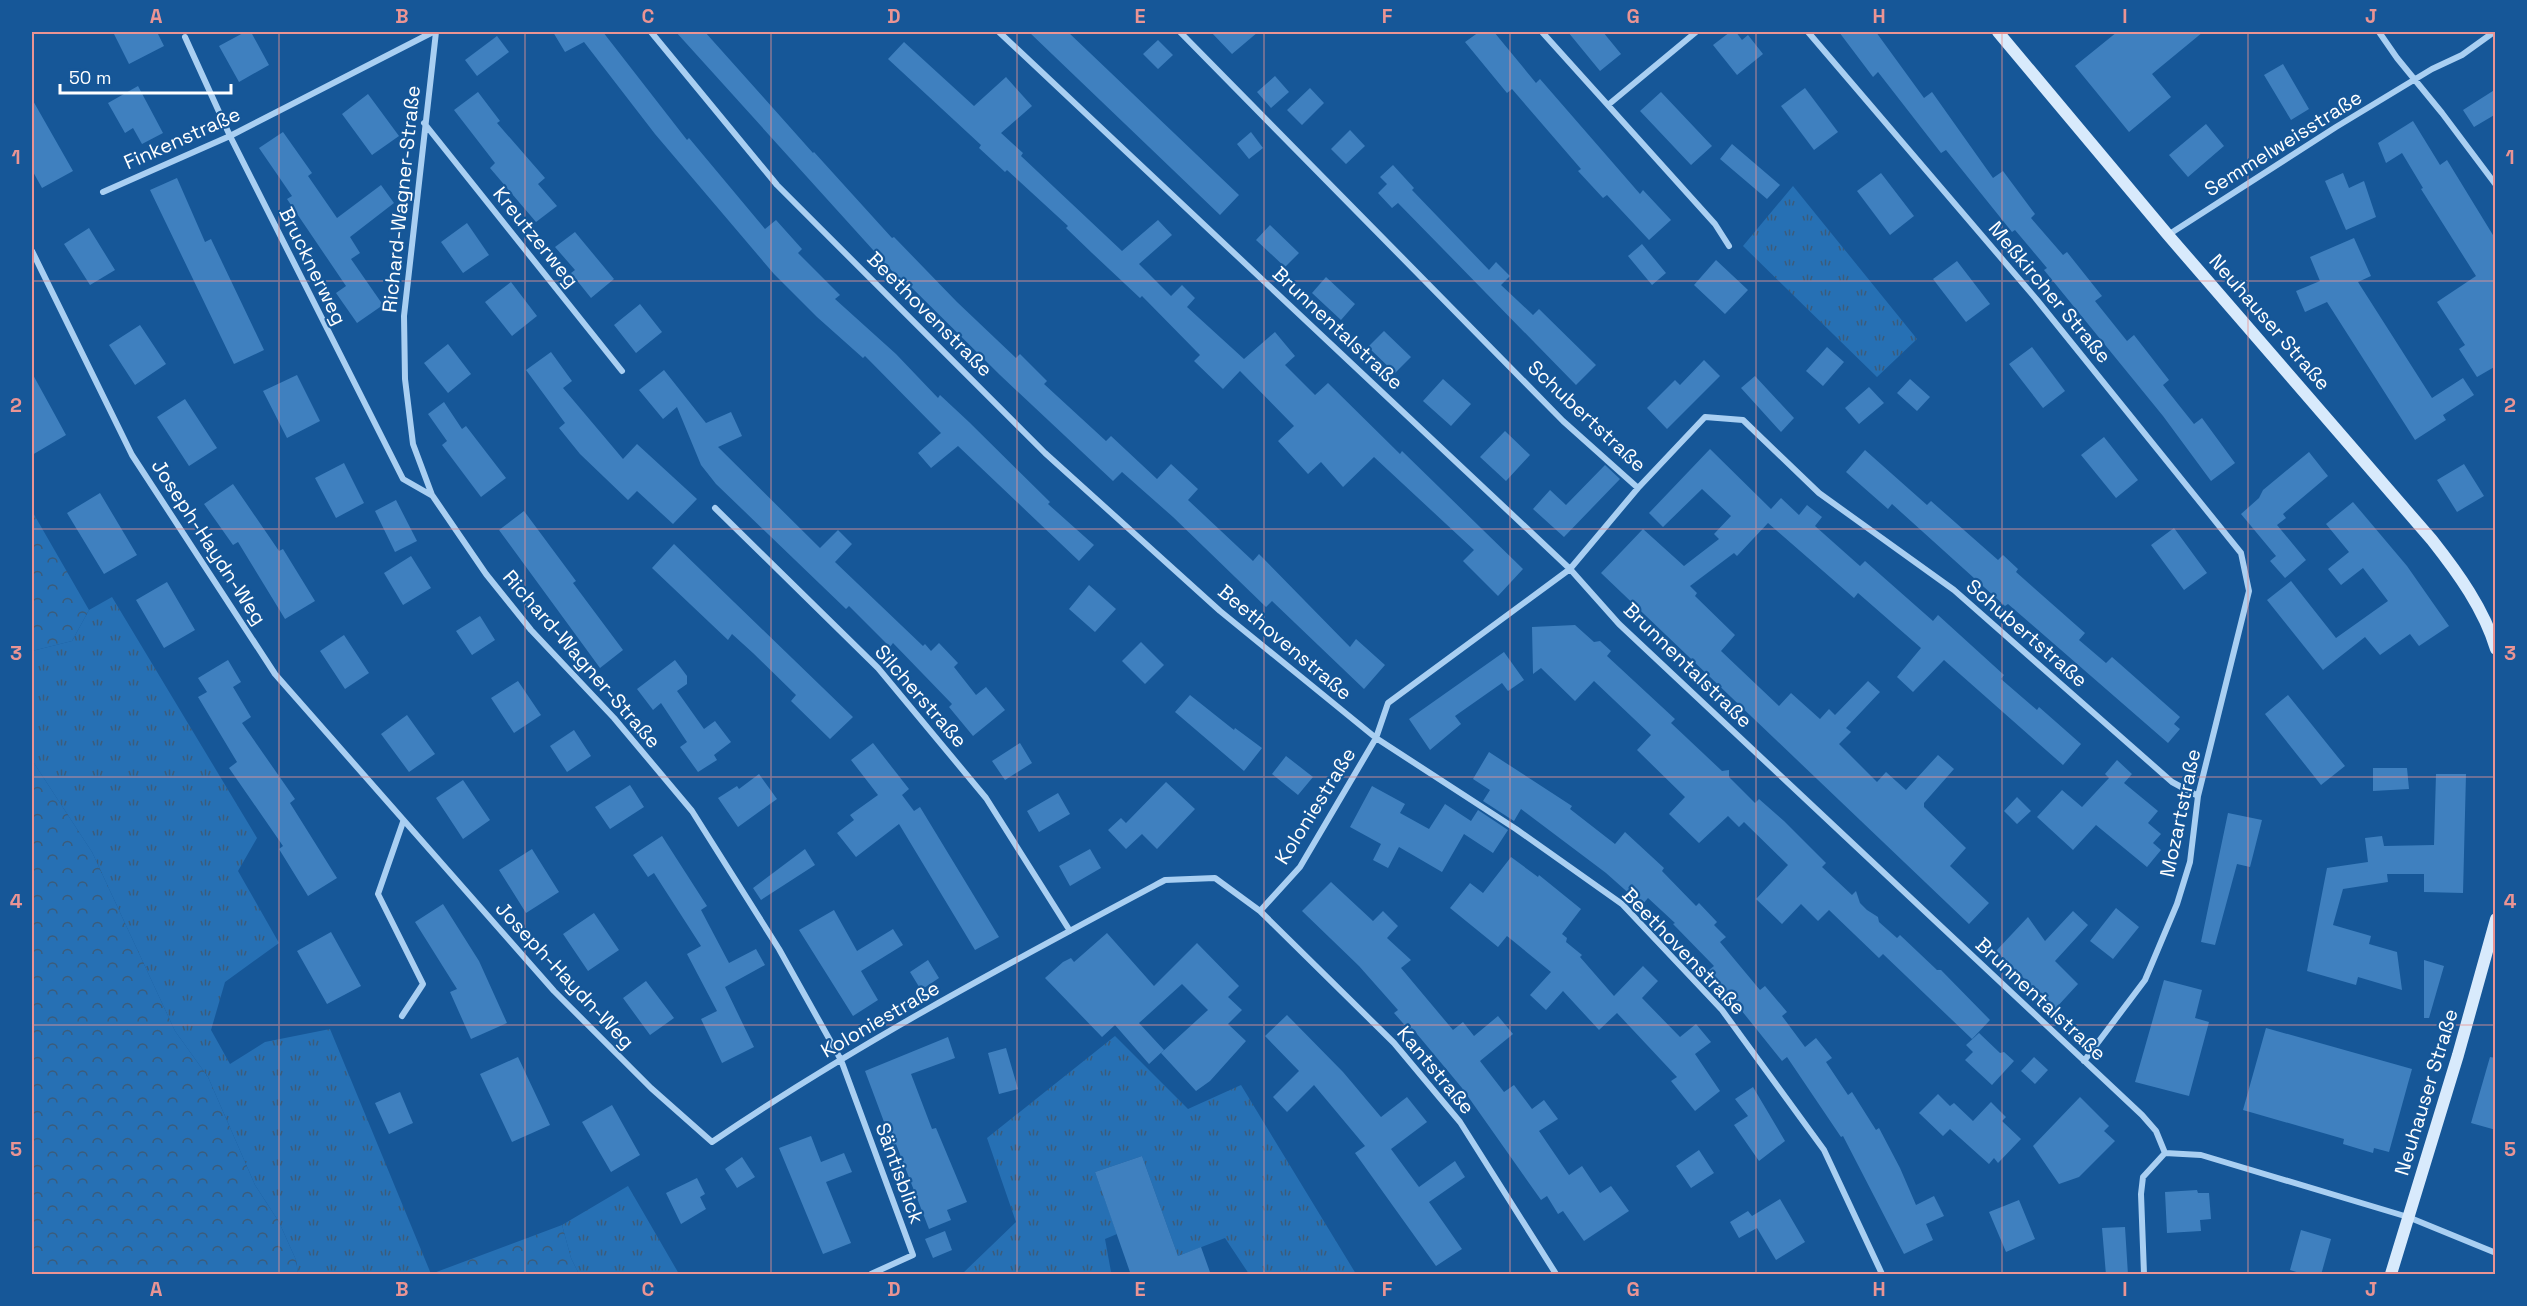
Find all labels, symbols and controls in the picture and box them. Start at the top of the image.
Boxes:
text: A [150,3,163,29]
text: B [395,3,409,29]
text: C [642,3,655,29]
text: D [887,3,901,29]
text: E [1134,3,1146,29]
text: F [1382,3,1393,29]
text: G [1626,3,1640,29]
text: H [1872,3,1886,29]
text: I [2122,3,2128,29]
text: J [2365,3,2377,29]
scale bar [60,57,231,95]
text: 50 m [69,66,111,89]
street label: Richard-Wagner-Straße [376,84,426,314]
street label: Semmelweisstraße [2199,84,2367,202]
street label: Finkenstraße [120,101,244,175]
text: 1 [11,144,21,170]
text: 1 [2505,144,2515,170]
street label: Kreutzerweg [487,181,585,293]
street label: Brucknerweg [273,203,353,329]
street label: Meßkircher Straße [1983,216,2117,368]
street label: Beethovenstraße [862,246,998,382]
street label: Neuhauser Straße [2204,248,2336,396]
street label: Brunnentalstraße [1267,261,1409,395]
street label: Schubertstraße [1522,354,1652,478]
text: 2 [10,392,22,418]
text: 2 [2504,392,2516,418]
street label: Joseph-Haydn-Weg [146,454,272,630]
street label: Richard-Wagner-Straße [497,564,667,754]
street label: Schubertstraße [1961,573,2093,693]
street label: Beethovenstraße [1213,578,1357,706]
street label: Brunnentalstraße [1618,597,1758,733]
street label: Silcherstraße [869,639,973,753]
text: 3 [10,640,22,666]
text: 3 [2504,640,2516,666]
street label: Koloniestraße [1269,743,1361,869]
street label: Mozartstraße [2154,746,2206,880]
street label: Beethovenstraße [1617,882,1751,1020]
text: 4 [10,888,23,914]
text: 4 [2504,888,2517,914]
street label: Joseph-Haydn-Weg [490,896,640,1054]
street label: Brunnentalstraße [1970,932,2112,1066]
street label: Koloniestraße [816,974,944,1064]
street label: Neuhauser Straße [2388,1006,2464,1178]
street label: Kantstraße [1391,1020,1481,1120]
street label: Säntisblick [870,1119,930,1227]
text: 5 [10,1136,22,1162]
text: 5 [2504,1136,2516,1162]
text: A [150,1276,163,1302]
text: B [395,1276,409,1302]
text: C [642,1276,655,1302]
text: D [887,1276,901,1302]
text: E [1134,1276,1146,1302]
text: F [1382,1276,1393,1302]
text: G [1626,1276,1640,1302]
text: H [1872,1276,1886,1302]
text: I [2122,1276,2128,1302]
text: J [2365,1276,2377,1302]

